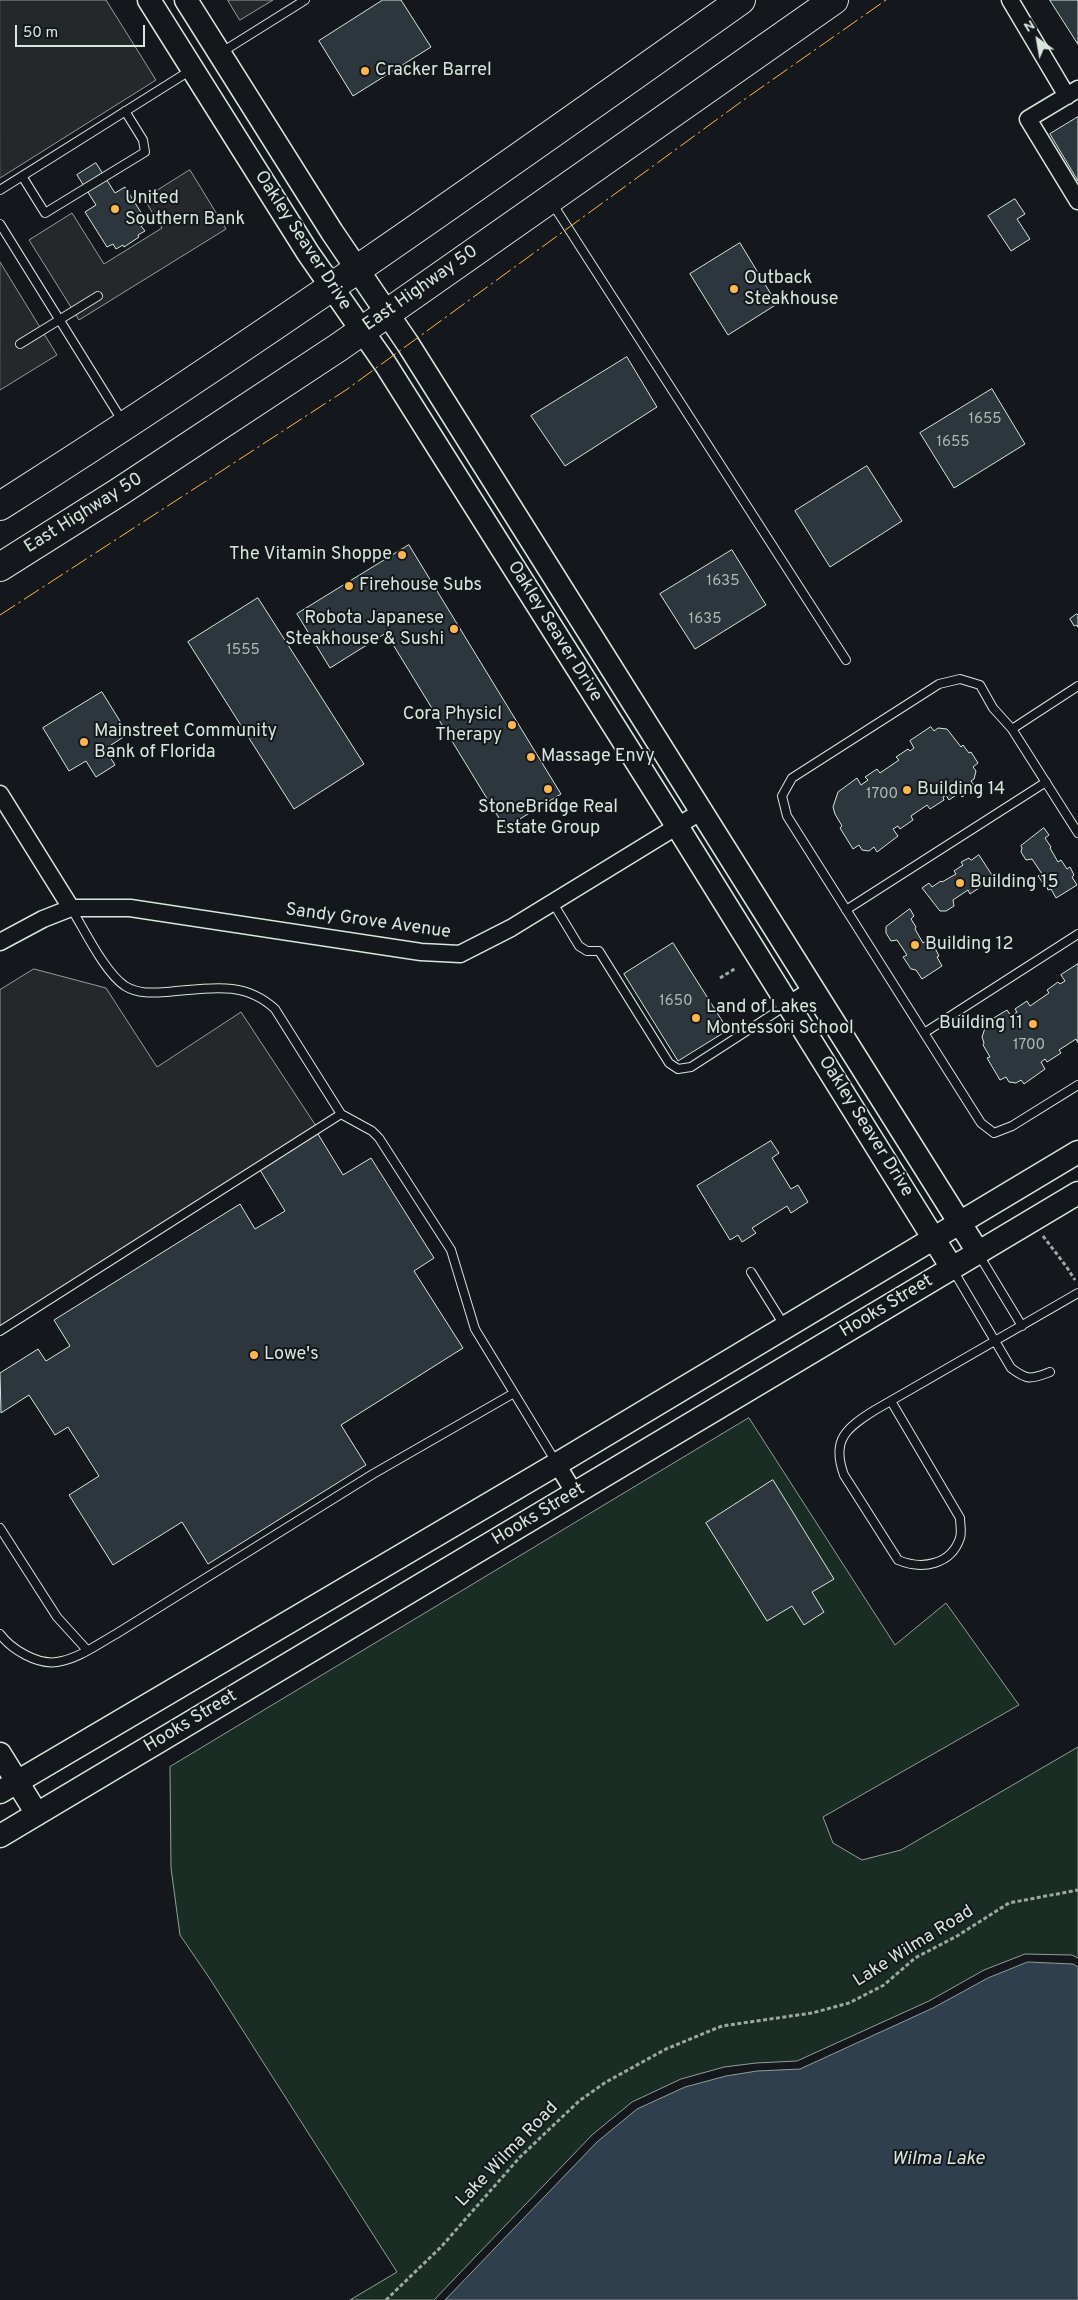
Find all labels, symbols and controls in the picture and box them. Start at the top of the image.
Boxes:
scale bar [18,15,148,47]
north arrow [1013,15,1063,65]
text: N [1021,17,1039,37]
text: 50 m [23,24,58,43]
place label: Cracker Barrel [375,60,492,82]
marker: Cracker Barrel [359,65,371,77]
street label: Oakley Seaver Drive [249,167,355,315]
place label: United Southern Bank [125,188,245,230]
marker: United Southern Bank [109,203,121,215]
street label: East Highway 50 [359,241,483,337]
place label: Outback Steakhouse [744,268,838,310]
marker: Outback Steakhouse [728,283,740,295]
house number: 1655 [968,411,1002,429]
house number: 1655 [936,434,970,452]
street label: East Highway 50 [21,469,147,559]
place label: The Vitamin Shoppe [229,544,392,566]
marker: The Vitamin Shoppe [396,549,408,561]
street label: Oakley Seaver Drive [502,558,606,706]
house number: 1635 [707,573,739,591]
place label: Firehouse Subs [359,575,482,597]
marker: Firehouse Subs [343,580,355,592]
place label: Robota Japanese Steakhouse & Sushi [285,608,444,650]
house number: 1635 [689,611,721,629]
marker: Robota Japanese Steakhouse & Sushi [448,623,460,635]
house number: 1555 [226,642,260,660]
place label: Cora Physicl Therapy [403,704,502,746]
marker: Cora Physicl Therapy [506,719,518,731]
place label: Mainstreet Community Bank of Florida [94,721,277,764]
marker: Mainstreet Community Bank of Florida [78,736,90,748]
place label: Massage Envy [541,746,655,768]
marker: Massage Envy [525,751,537,763]
place label: Building 14 [917,779,1005,801]
marker: StoneBridge Real Estate Group [542,783,554,795]
marker: Building 14 [901,784,913,796]
house number: 1700 [866,786,898,804]
place label: StoneBridge Real Estate Group [478,797,618,840]
place label: Building 15 [970,872,1059,894]
marker: Building 15 [954,877,966,889]
street label: Sandy Grove Avenue [284,900,452,944]
place label: Building 12 [925,934,1013,956]
marker: Building 12 [909,939,921,951]
house number: 1650 [659,993,693,1011]
place label: Land of Lakes Montessori School [706,997,854,1040]
marker: Land of Lakes Montessori School [690,1012,702,1024]
place label: Building 11 [939,1013,1023,1035]
marker: Building 11 [1027,1018,1039,1030]
house number: 1700 [1013,1037,1045,1055]
street label: Oakley Seaver Drive [813,1053,917,1201]
street label: Hooks Street [837,1271,937,1343]
place label: Lowe's [264,1344,319,1366]
marker: Lowe's [248,1349,260,1361]
street label: Hooks Street [489,1479,589,1551]
street label: Hooks Street [141,1686,241,1758]
street label: Lake Wilma Road [850,1901,978,1993]
street label: Lake Wilma Road [452,2098,564,2212]
water label: Wilma Lake [891,2149,985,2171]

